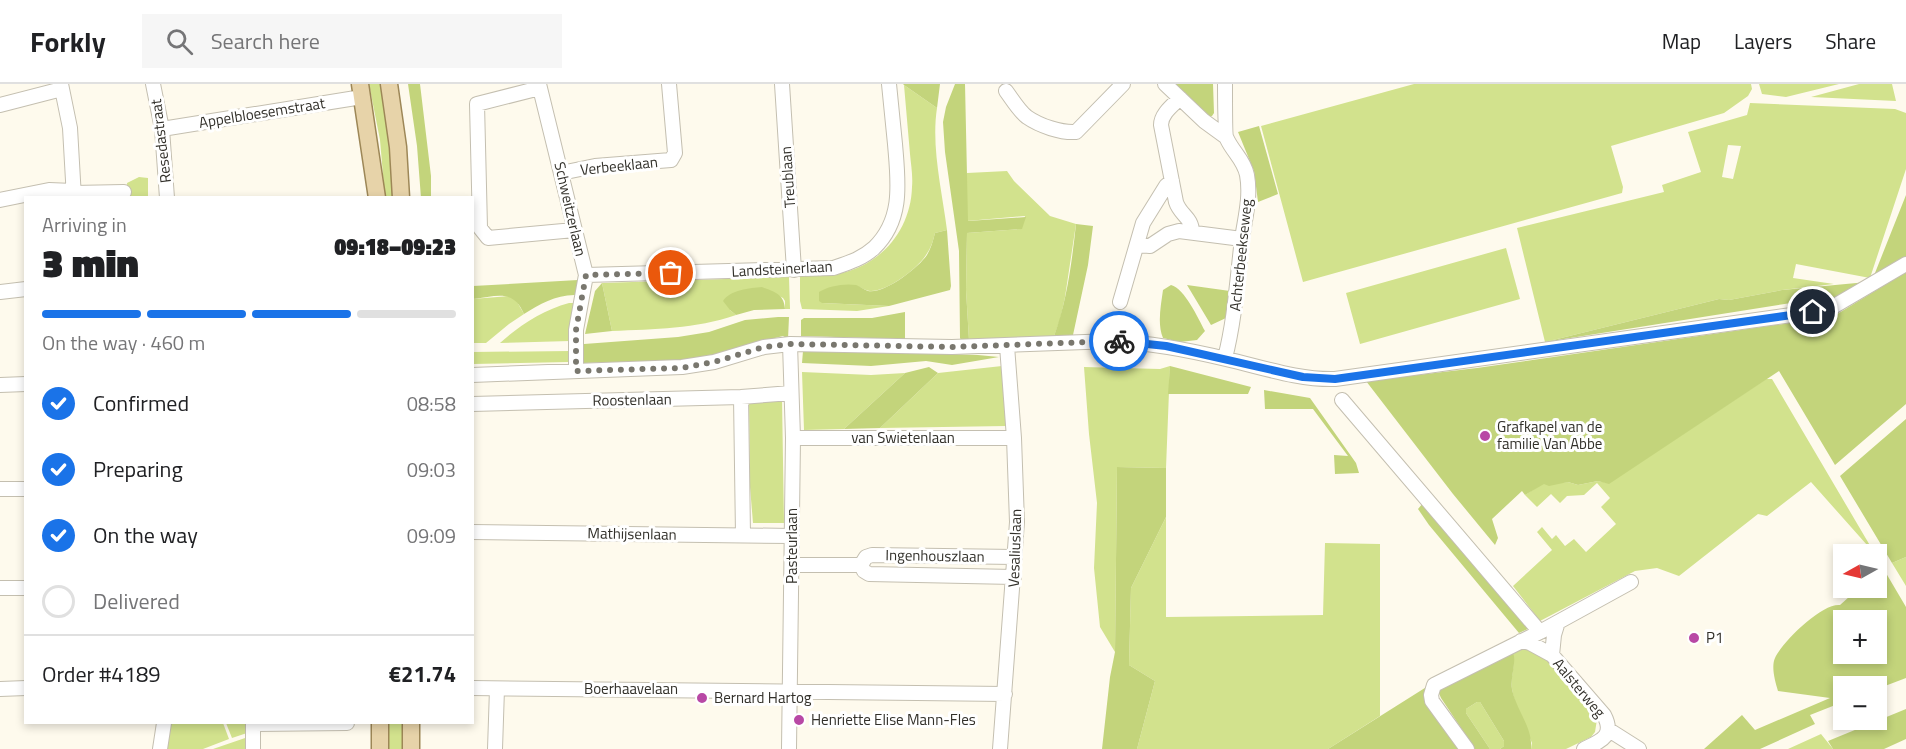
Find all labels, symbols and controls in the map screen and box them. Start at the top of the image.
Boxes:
search box [142,14,562,68]
text: Forkly [30,20,106,63]
text: Search here [211,24,320,58]
icon: search [163,25,196,58]
text: Map [1662,25,1701,57]
text: Layers [1734,25,1792,57]
text: Share [1825,25,1876,57]
street label: Appelbloesemstraat [197,91,327,134]
street label: Resedastraat [144,97,177,184]
street label: Treublaan [774,145,801,209]
street label: Verbeeklaan [579,150,659,181]
street label: Schweitzerlaan [548,159,593,258]
street label: Achterbeekseweg [1223,197,1258,312]
text: Arriving in [42,209,127,240]
text: 09:18–09:23 [334,230,456,264]
text: 3 min [42,233,139,292]
pin [645,247,696,298]
street label: Landsteinerlaan [731,254,833,283]
icon: bag [654,256,687,289]
pin [1787,286,1838,337]
icon: home [1796,295,1829,328]
courier [1089,311,1149,371]
icon: bike [1103,325,1136,358]
text: On the way · 460 m [42,327,205,358]
text: Confirmed [93,386,189,420]
icon: check [42,387,75,420]
street label: Roostenlaan [592,387,672,412]
text: 08:58 [407,388,456,419]
place label: Grafkapel van de familie Van Abbe [1497,415,1602,455]
street label: van Swietenlaan [851,426,955,449]
marker: Grafkapel van de familie Van Abbe [1478,429,1492,443]
text: Preparing [93,452,183,486]
icon: check [42,453,75,486]
text: 09:03 [407,454,456,485]
street label: Pasteurlaan [780,508,803,584]
street label: Vesaliuslaan [1002,508,1027,588]
text: On the way [93,518,198,552]
icon: check [42,519,75,552]
text: 09:09 [407,520,456,551]
street label: Mathijsenlaan [587,521,677,546]
street label: Ingenhouszlaan [885,543,985,568]
north arrow [1833,544,1887,598]
map controls [1833,544,1887,730]
text: Delivered [93,584,180,618]
button: + [1833,610,1887,664]
place label: P1 [1706,626,1723,649]
marker: P1 [1687,631,1701,645]
street label: Aalsterweg [1548,653,1611,723]
text: Order #4189 [42,657,161,691]
text: €21.74 [389,657,456,691]
button: − [1833,676,1887,730]
street label: Boerhaavelaan [584,677,678,700]
place label: Bernard Hartog [714,686,812,709]
marker: Bernard Hartog [695,691,709,705]
place label: Henriette Elise Mann-Fles [811,708,976,731]
marker: Henriette Elise Mann-Fles [792,713,806,727]

